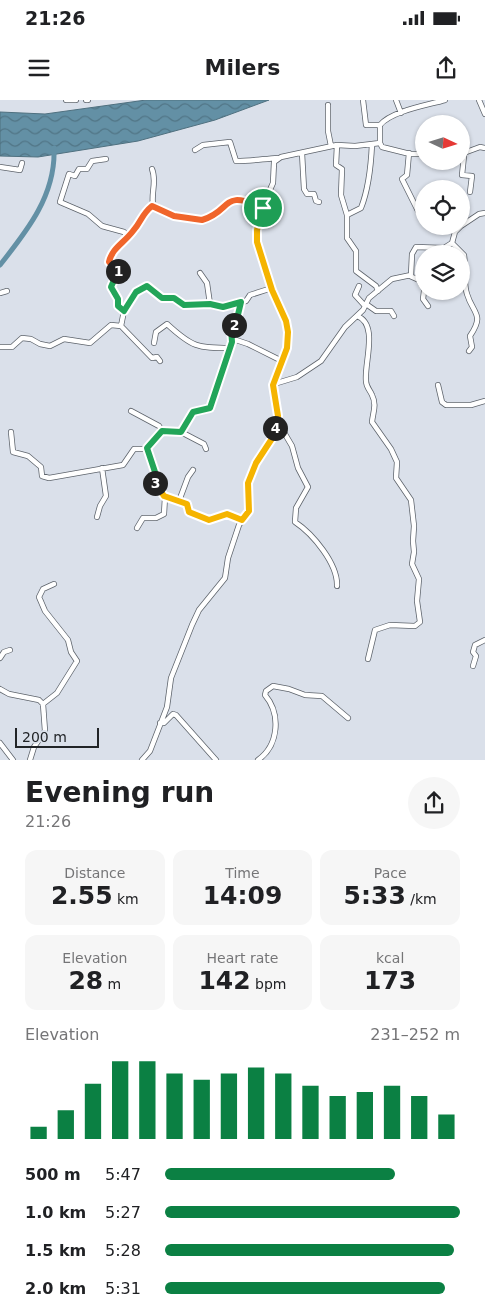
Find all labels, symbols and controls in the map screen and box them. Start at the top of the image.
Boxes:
text: 21:26 [25,7,85,29]
icon: menu [25,54,53,82]
icon: share [432,54,460,82]
text: Milers [205,55,280,80]
north arrow [415,115,470,170]
map controls [415,115,470,300]
button: locate [415,180,470,235]
pin [242,187,284,229]
icon: arrive [249,194,277,222]
button: layers [415,245,470,300]
pin: 1 [106,258,130,284]
text: 1 [114,263,123,279]
pin: 2 [222,312,246,338]
text: 2 [230,317,239,333]
pin: 4 [262,416,288,440]
text: 4 [271,420,280,436]
pin: 3 [142,470,168,496]
text: 3 [151,475,160,491]
scale bar [15,725,99,748]
text: 200 m [22,729,67,745]
text: Evening run [25,776,214,809]
button: share [408,777,460,829]
text: 21:26 [25,812,71,831]
text: Distance [64,865,125,881]
text: Time [225,865,260,881]
text: Pace [374,865,407,881]
text: 2.55 [51,881,113,910]
text: 14:09 [203,881,282,910]
text: 5:33 [344,881,406,910]
text: km [113,891,139,907]
text: /km [406,891,437,907]
text: Elevation [62,950,127,966]
text: Heart rate [207,950,278,966]
text: kcal [376,950,404,966]
text: 28 [68,966,103,995]
text: 142 [198,966,251,995]
text: 173 [364,966,416,995]
text: m [103,976,121,992]
text: bpm [251,976,287,992]
text: Elevation [25,1025,99,1044]
text: 231–252 m [370,1025,460,1044]
text: 500 m [25,1165,81,1184]
text: 5:47 [105,1165,141,1184]
text: 1.0 km [25,1203,86,1222]
text: 5:27 [105,1203,141,1222]
text: 1.5 km [25,1241,86,1260]
text: 5:28 [105,1241,141,1260]
text: 2.0 km [25,1279,86,1298]
text: 5:31 [105,1279,141,1298]

